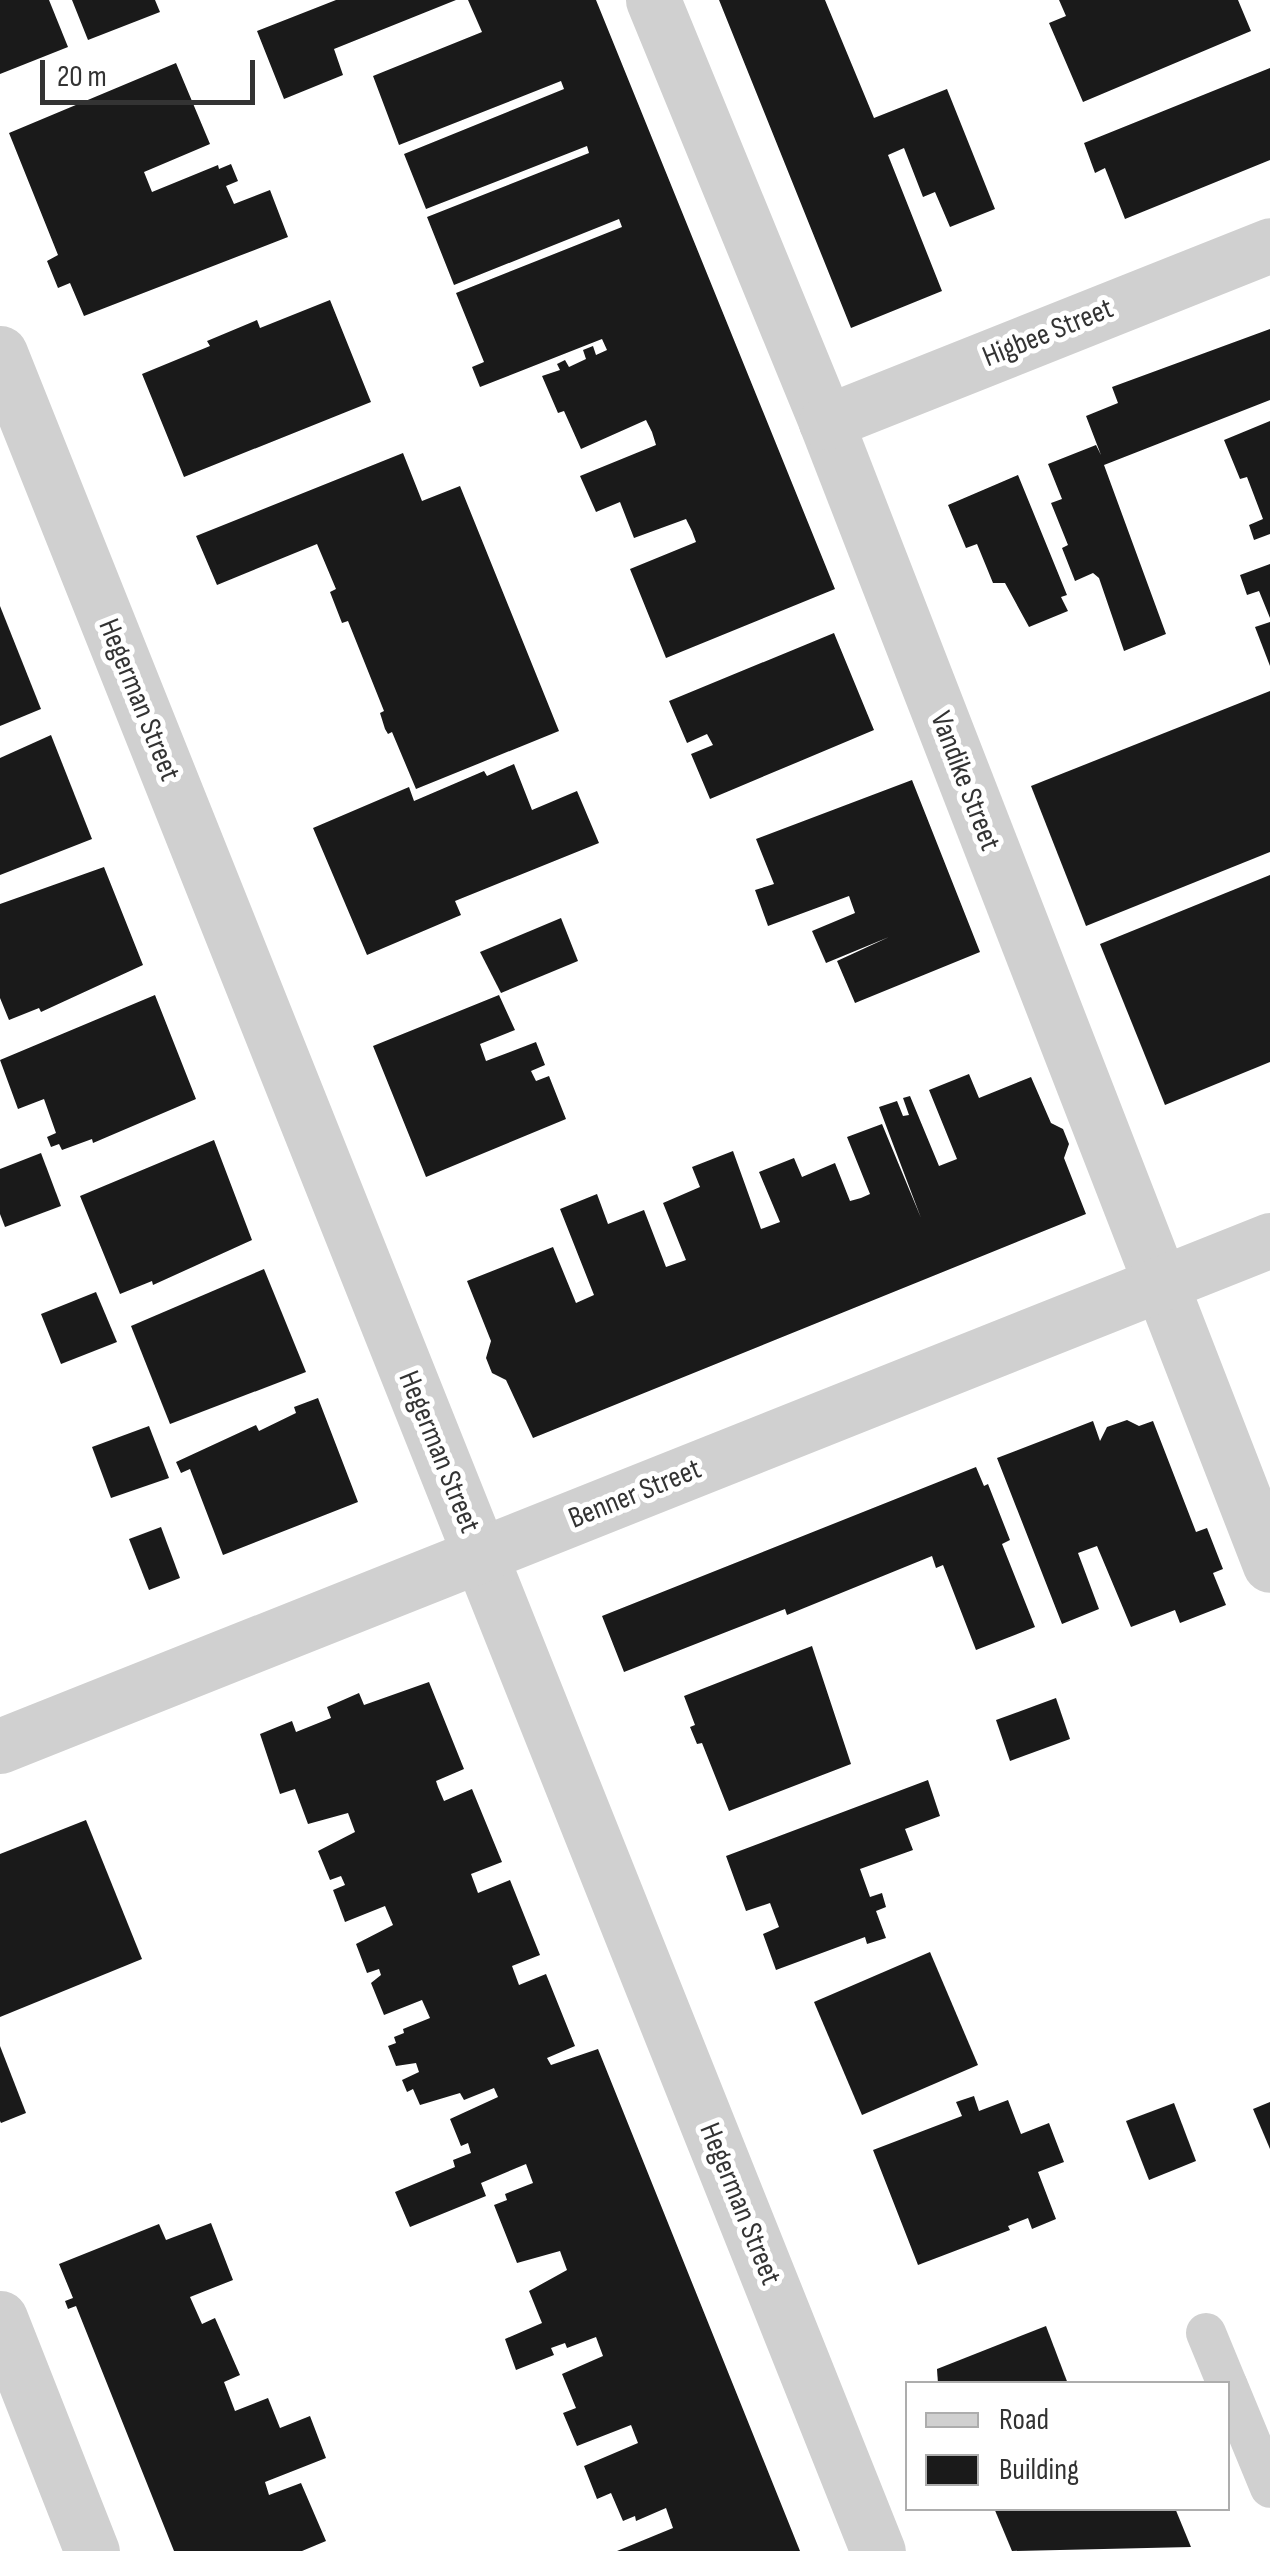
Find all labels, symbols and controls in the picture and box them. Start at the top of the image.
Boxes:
scale bar [45,40,260,102]
text: 20 m [57,59,107,95]
street label: Higbee Street [978,291,1118,375]
street label: Hegerman Street [90,614,188,786]
street label: Vandike Street [922,706,1008,856]
street label: Hegerman Street [390,1366,488,1538]
street label: Benner Street [563,1451,707,1537]
street label: Hegerman Street [691,2118,789,2290]
legend [905,2381,1230,2511]
text: Road [999,2402,1049,2438]
text: Building [999,2452,1079,2488]

